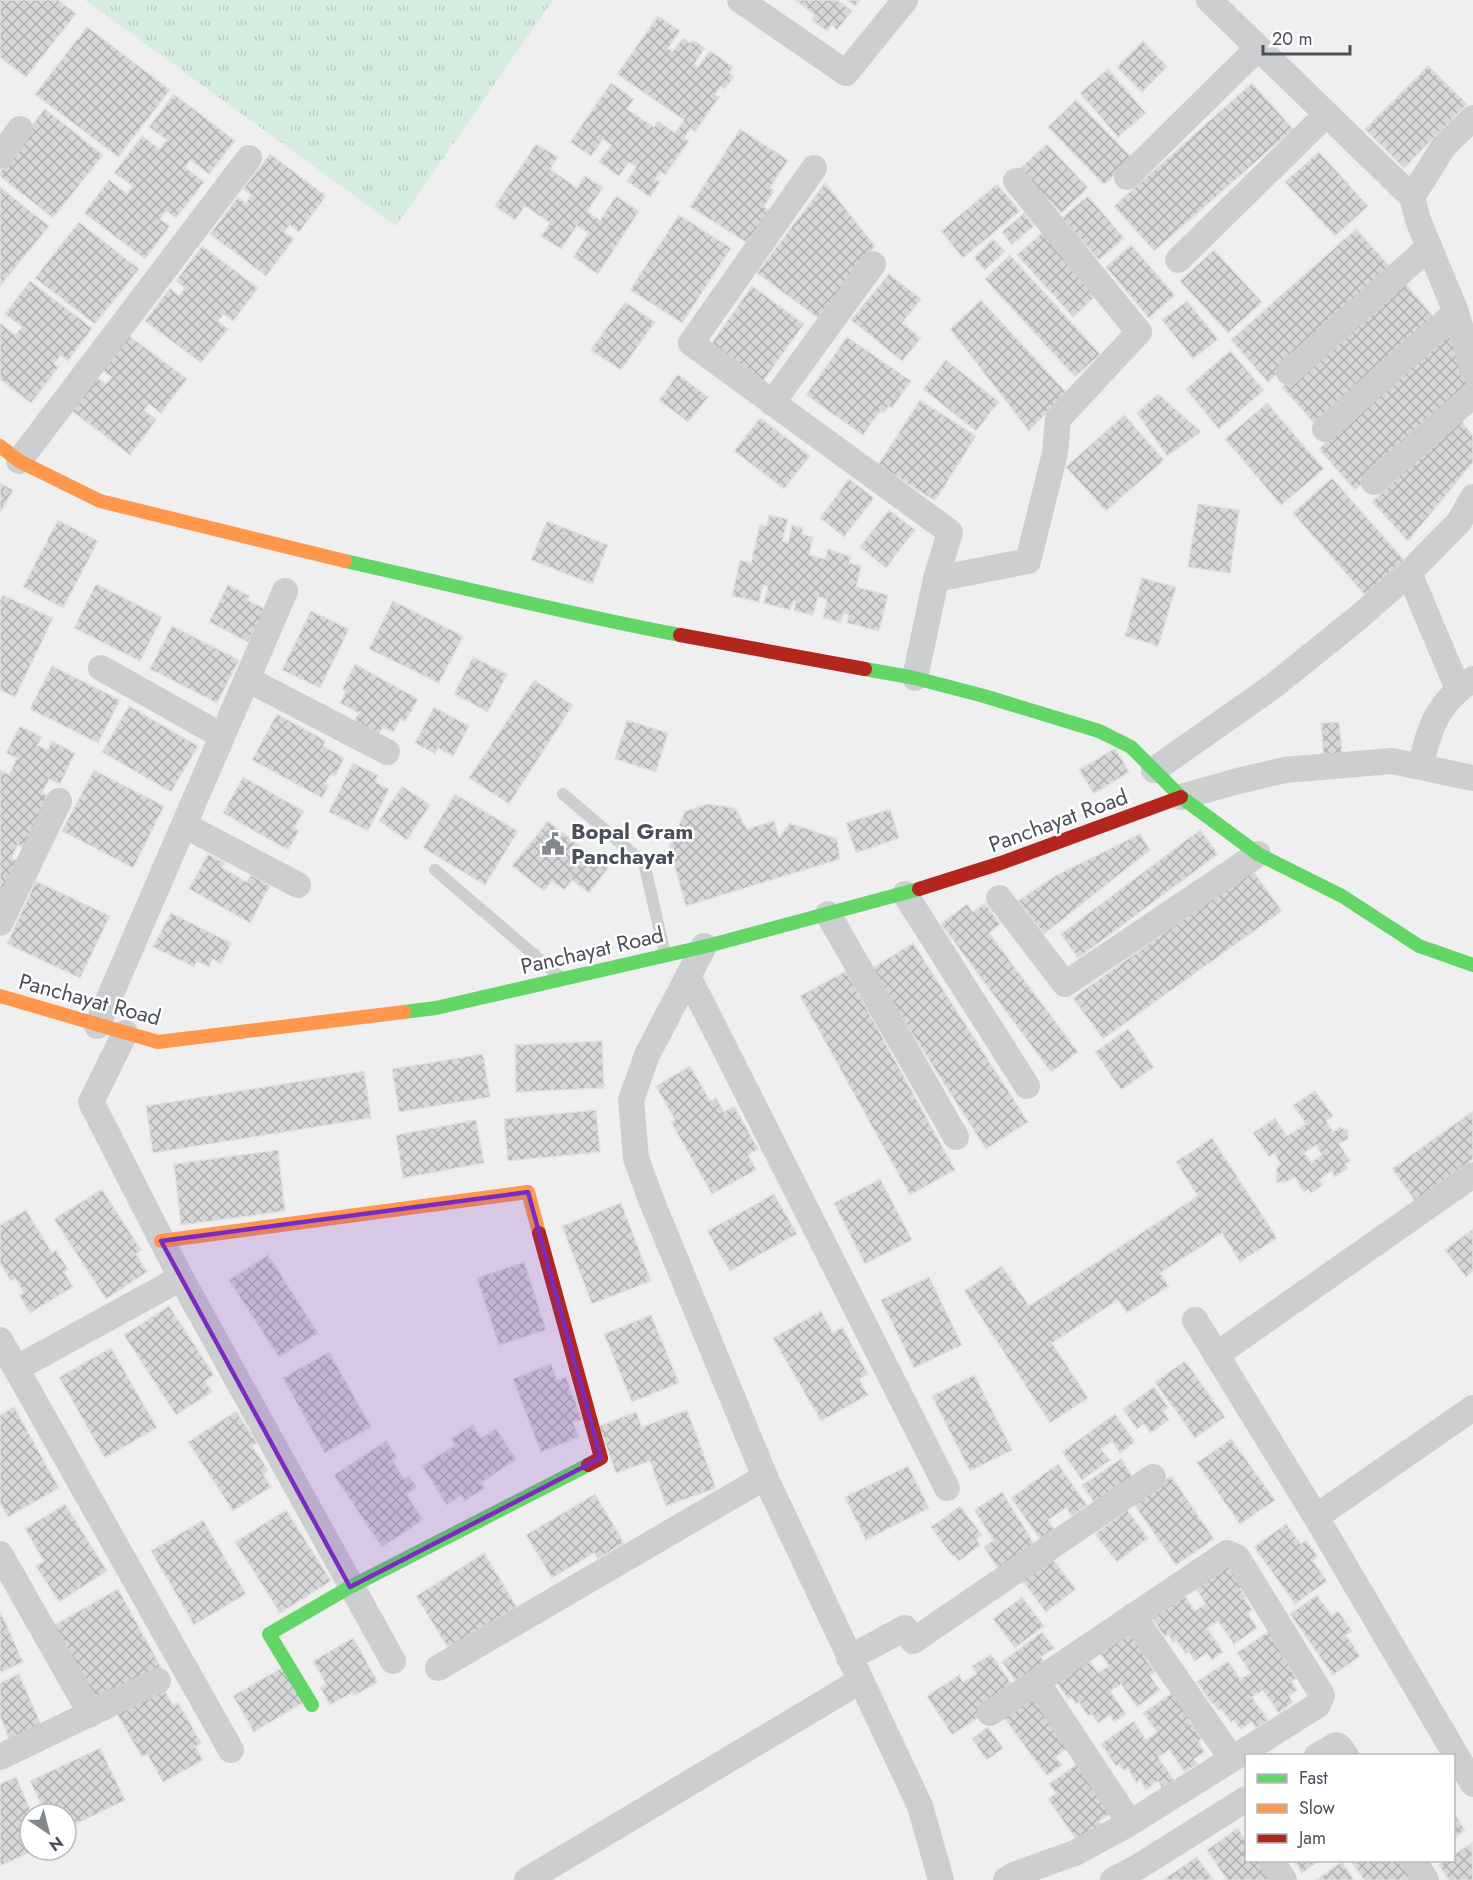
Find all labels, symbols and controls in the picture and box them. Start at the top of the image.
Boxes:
scale bar [1263,18,1350,56]
text: 20 m [1272,26,1312,52]
street label: Panchayat Road [984,780,1132,860]
place label: Bopal Gram Panchayat [571,815,693,872]
public building icon: Bopal Gram Panchayat [540,831,566,857]
street label: Panchayat Road [517,918,667,982]
street label: Panchayat Road [16,965,164,1033]
legend [1245,1754,1455,1862]
text: Fast [1299,1765,1328,1791]
text: Slow [1299,1795,1336,1821]
north arrow [18,1802,78,1862]
text: Jam [1297,1825,1326,1851]
text: N [45,1831,68,1857]

